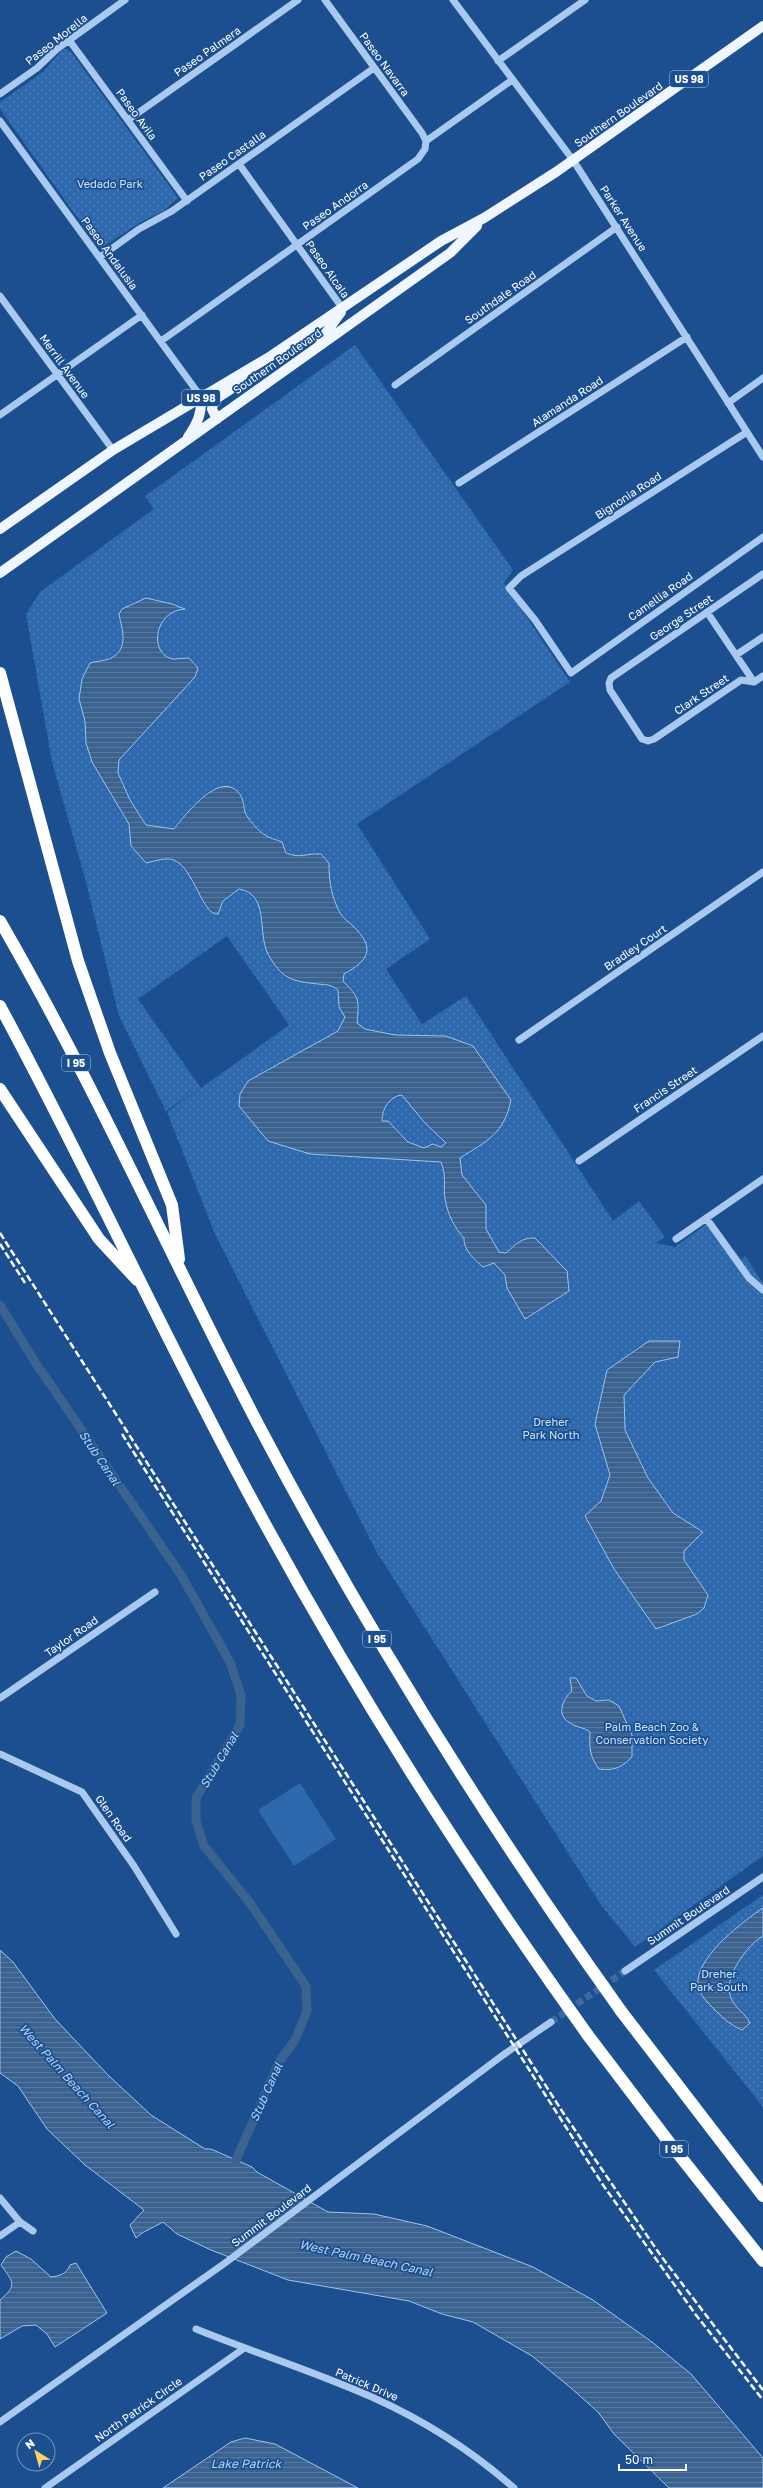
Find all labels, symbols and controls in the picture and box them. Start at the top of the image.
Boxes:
street label: Paseo Morella [23,11,89,67]
street label: Paseo Palmera [171,23,243,79]
street label: Paseo Navarra [357,29,413,99]
road number: US 98 [670,71,708,87]
street label: Southern Boulevard [571,79,665,149]
street label: Paseo Avila [114,86,160,142]
street label: Paseo Castalla [196,127,268,183]
park label: Vedado Park [77,177,143,190]
street label: Paseo Andorra [300,178,370,232]
street label: Parker Avenue [598,183,650,253]
street label: Paseo Andalusia [79,214,141,292]
street label: Paseo Alcala [303,238,353,300]
street label: Southdale Road [462,268,538,326]
street label: Southern Boulevard [230,326,324,396]
street label: Merrill Avenue [37,331,93,401]
street label: Alamanda Road [529,373,605,429]
road number: US 98 [182,390,220,406]
street label: Bignonia Road [593,469,663,521]
street label: Camellia Road [625,569,695,623]
street label: George Street [647,591,715,643]
street label: Clark Street [671,671,731,717]
street label: Bradley Court [601,921,669,973]
road number: I 95 [62,1055,90,1071]
street label: Francis Street [631,1063,699,1115]
park label: Dreher Park North [522,1415,580,1441]
water label: Stub Canal [76,1428,124,1489]
street label: Taylor Road [42,1613,100,1659]
road number: I 95 [363,1631,391,1647]
park label: Palm Beach Zoo & Conservation Society [596,1720,708,1746]
water label: Stub Canal [196,1728,242,1791]
street label: Glen Road [93,1792,135,1844]
street label: Summit Boulevard [644,1883,732,1947]
park label: Dreher Park South [690,1967,748,1993]
water label: West Palm Beach Canal [16,2021,119,2132]
water label: Stub Canal [246,2059,286,2124]
road number: I 95 [660,2141,688,2157]
street label: Summit Boulevard [229,2181,313,2249]
water label: West Palm Beach Canal [298,2237,435,2280]
street label: Patrick Drive [334,2365,400,2403]
street label: North Patrick Circle [92,2374,184,2444]
north arrow [16,2432,56,2472]
text: N [22,2436,37,2451]
scale bar [619,2446,686,2472]
text: 50 m [625,2452,653,2467]
water label: Lake Patrick [211,2456,283,2471]

